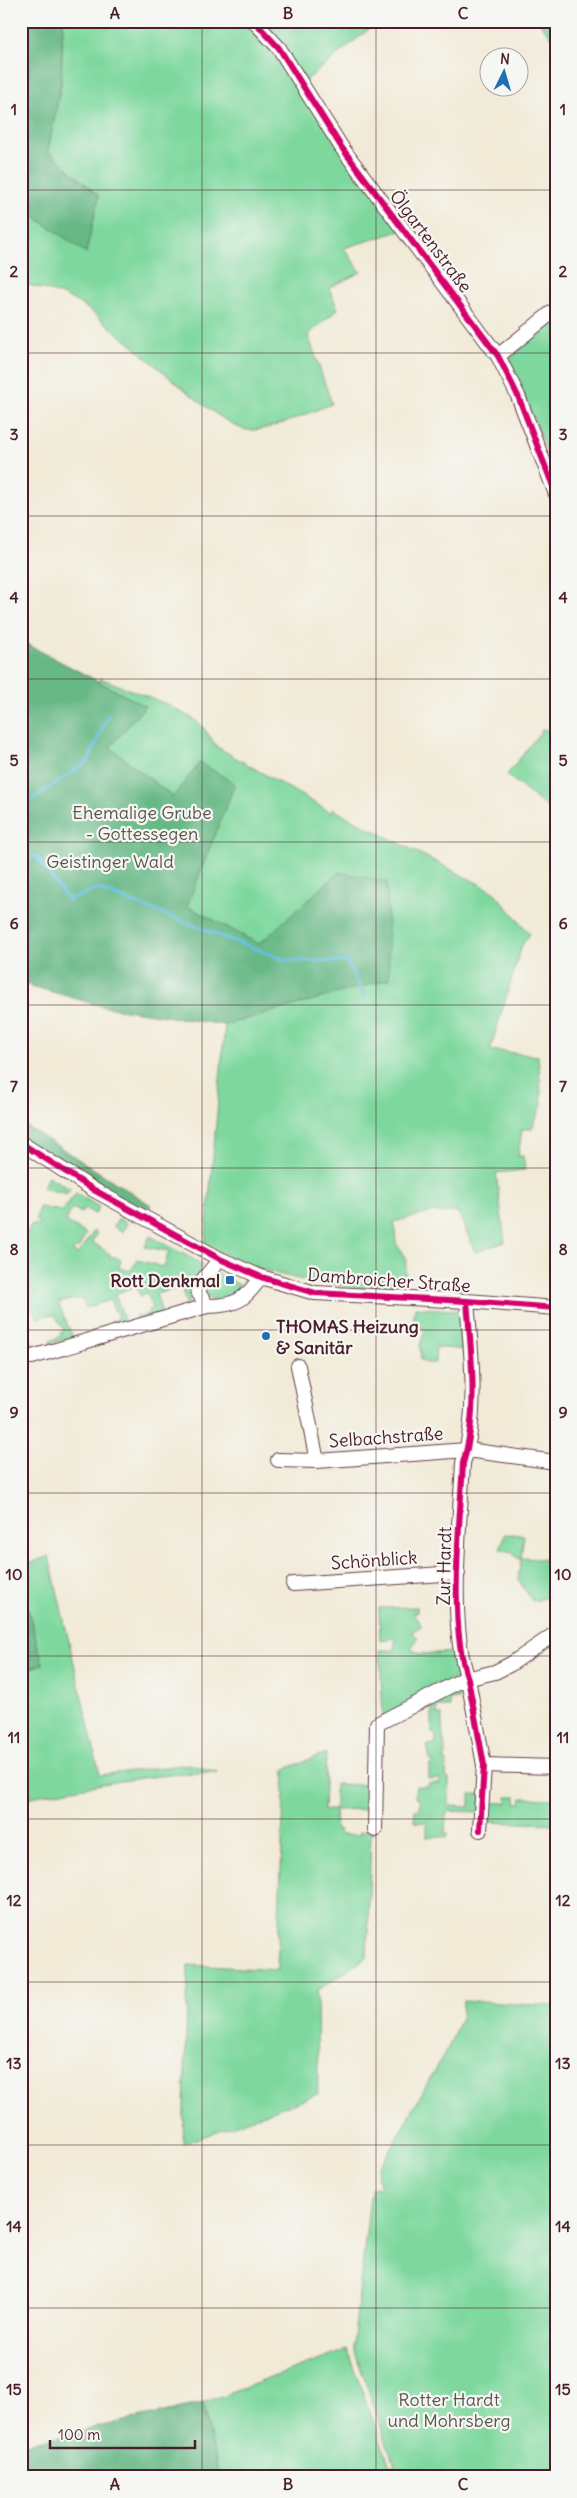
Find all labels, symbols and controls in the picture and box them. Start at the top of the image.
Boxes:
text: A [110,3,120,23]
text: B [283,3,294,23]
text: C [458,3,469,23]
north arrow [480,48,530,98]
text: N [500,50,511,68]
text: 1 [11,99,17,119]
text: 1 [560,99,566,119]
street label: Ölgartenstraße [385,185,477,297]
text: 2 [10,261,19,281]
text: 2 [559,261,568,281]
text: 3 [9,424,19,444]
text: 3 [558,424,568,444]
text: 4 [9,587,19,607]
text: 4 [558,587,568,607]
text: 5 [9,750,19,770]
text: 5 [558,750,568,770]
park label: Ehemalige Grube - Gottessegen [72,801,212,845]
park label: Geistinger Wald [46,850,174,873]
text: 6 [9,913,19,933]
text: 6 [558,913,568,933]
text: 7 [10,1076,18,1096]
text: 7 [559,1076,567,1096]
text: 8 [9,1239,19,1259]
text: 8 [558,1239,568,1259]
street label: Dambroicher Straße [307,1263,471,1297]
place label: Rott Denkmal [110,1269,220,1292]
marker: Rott Denkmal [224,1274,236,1286]
place label: THOMAS Heizung & Sanitär [276,1315,419,1359]
marker: THOMAS Heizung & Sanitär [260,1330,272,1342]
text: 9 [9,1402,19,1422]
text: 9 [558,1402,568,1422]
street label: Selbachstraße [328,1422,444,1452]
street label: Zur Hardt [432,1526,456,1606]
street label: Schönblick [330,1546,418,1574]
text: 10 [6,1564,22,1584]
text: 10 [555,1564,571,1584]
text: 11 [8,1727,20,1747]
text: 11 [557,1727,569,1747]
text: 12 [6,1890,22,1910]
text: 12 [555,1890,571,1910]
text: 13 [6,2053,22,2073]
text: 13 [555,2053,571,2073]
text: 14 [6,2216,22,2236]
text: 14 [555,2216,571,2236]
text: 15 [6,2379,22,2399]
text: 15 [555,2379,571,2399]
park label: Rotter Hardt und Mohrsberg [387,2388,511,2432]
scale bar [50,2418,195,2450]
text: 100 m [58,2425,100,2444]
text: A [110,2474,120,2494]
text: B [283,2474,294,2494]
text: C [458,2474,469,2494]

